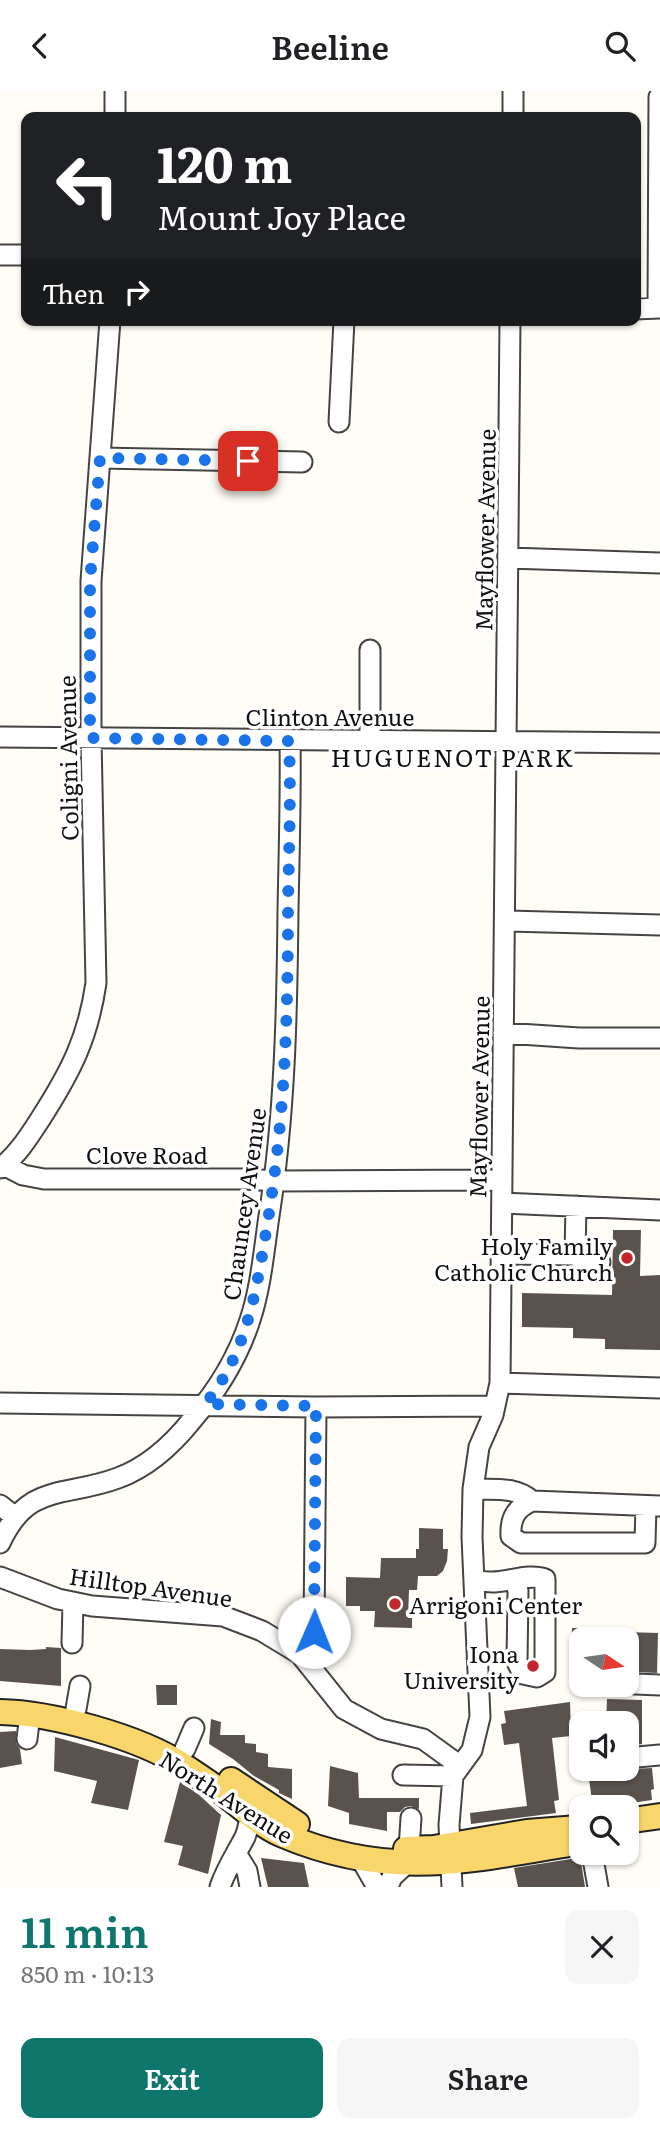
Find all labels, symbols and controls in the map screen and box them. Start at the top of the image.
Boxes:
text: Beeline [271,22,389,70]
icon: back [21,27,59,65]
icon: search [601,27,639,65]
text: 120 m [157,125,292,198]
icon: left [42,140,133,231]
text: Mount Joy Place [157,192,406,240]
text: Then [42,273,104,312]
icon: right [118,273,156,311]
street label: Mayflower Avenue [465,428,503,632]
pin [218,431,278,491]
icon: arrive [229,442,267,480]
street label: Coligni Avenue [49,675,85,841]
street label: Clinton Avenue [246,699,414,733]
district label: HUGUENOT PARK [331,739,575,774]
street label: Mayflower Avenue [459,995,497,1199]
street label: Chauncey Avenue [213,1105,273,1302]
street label: Clove Road [86,1137,208,1171]
place label: Holy Family Catholic Church [434,1228,614,1288]
marker: Holy Family Catholic Church [619,1250,635,1266]
street label: Hilltop Avenue [67,1558,235,1614]
place label: Arrigoni Center [409,1587,582,1621]
position arrow [277,1595,351,1669]
marker: Arrigoni Center [387,1596,403,1612]
north arrow [569,1627,639,1697]
map controls [569,1627,639,1865]
place label: Iona University [403,1636,520,1696]
marker: Iona University [525,1658,541,1674]
button: sound [569,1711,639,1781]
street label: North Avenue [154,1741,301,1851]
button: search [569,1795,639,1865]
text: 11 min [21,1899,149,1961]
button: close [565,1910,639,1984]
text: 850 m · 10:13 [21,1956,155,1990]
button: Exit [21,2038,323,2118]
button: Share [337,2038,639,2118]

